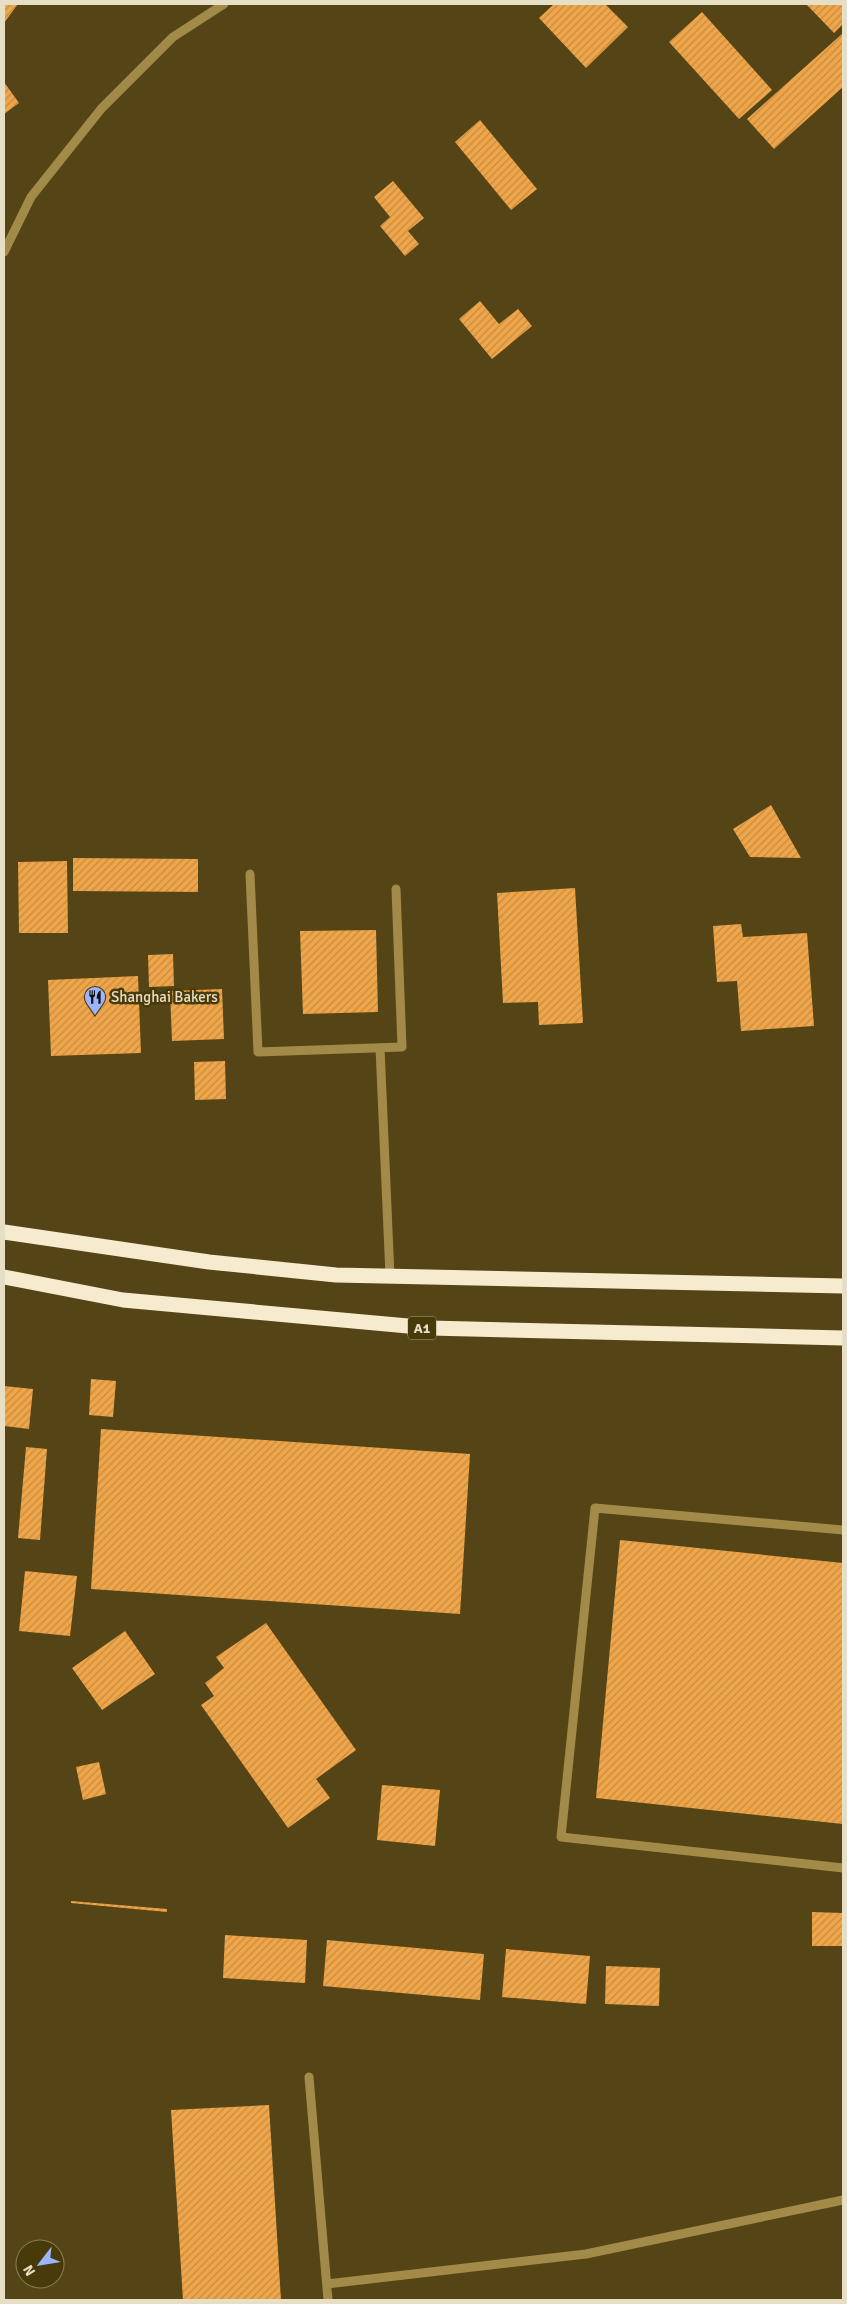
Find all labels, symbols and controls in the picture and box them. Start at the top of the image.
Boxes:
restaurant icon: Shanghai Bakers [83,985,107,1016]
place label: Shanghai Bakers [111,988,218,1006]
road number: A1 [408,1316,436,1340]
north arrow [15,2239,65,2289]
text: N [19,2262,39,2279]

